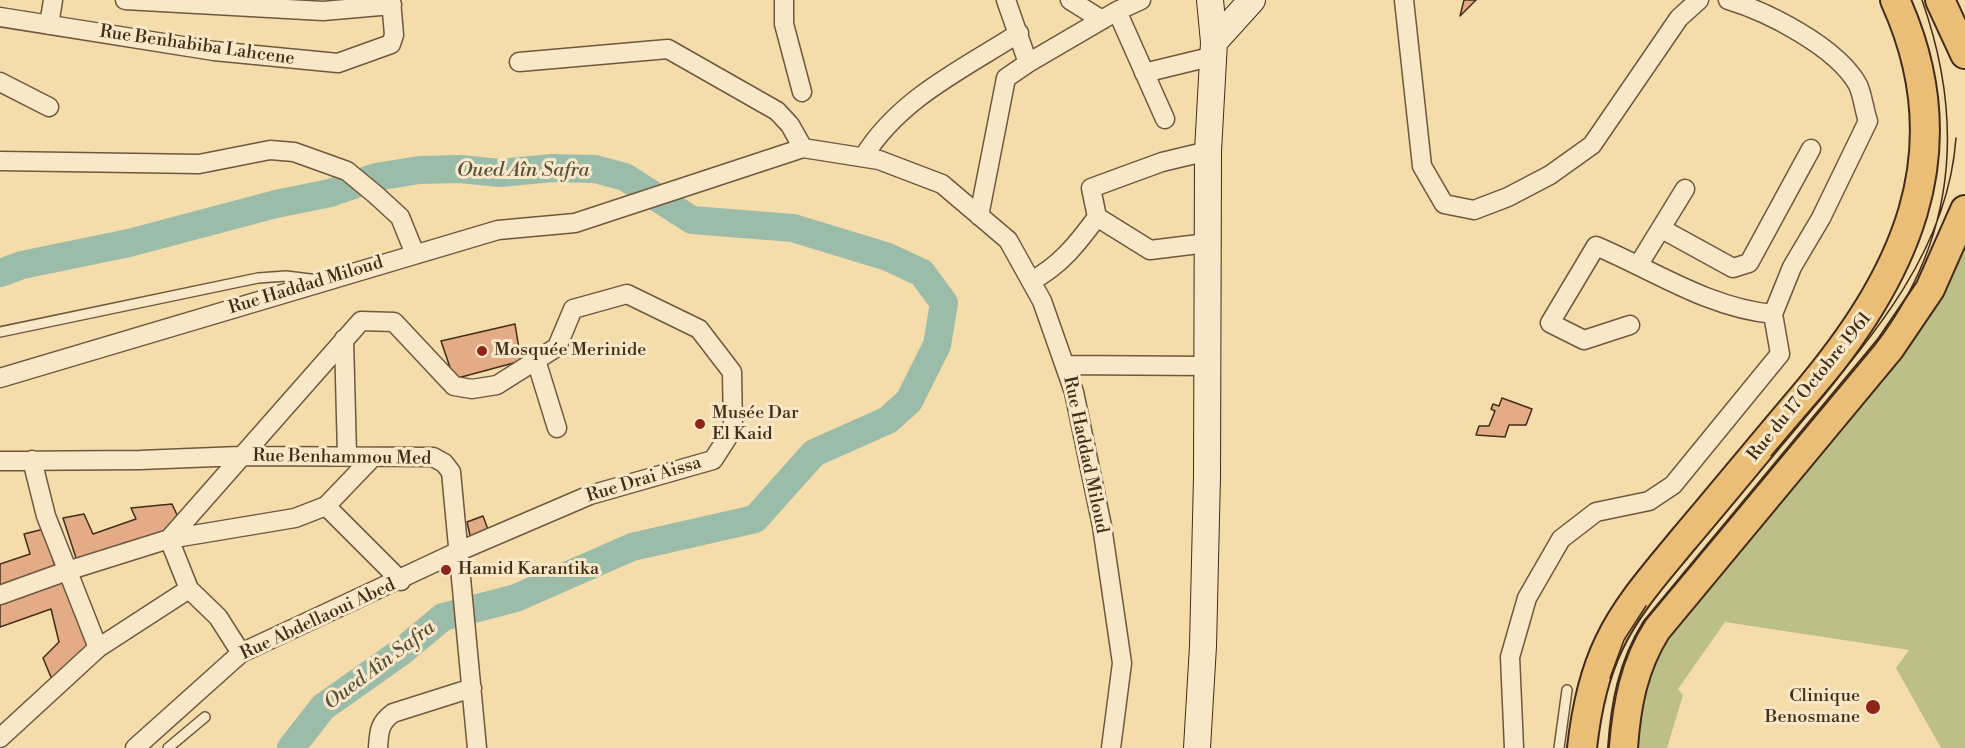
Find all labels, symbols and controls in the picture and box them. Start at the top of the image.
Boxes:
street label: Rue Benhabiba Lahcene [98,22,296,70]
water label: Oued Aîn Safra [457,159,589,183]
street label: Rue Haddad Miloud [226,252,386,320]
street label: Rue du 17 Octobre 1961 [1743,308,1877,466]
place label: Mosquée Merinide [494,340,646,362]
marker: Mosquée Merinide [475,344,489,358]
street label: Rue Haddad Miloud [1058,374,1112,536]
place label: Musée Dar El Kaid [712,403,799,446]
marker: Musée Dar El Kaid [693,417,707,431]
street label: Rue Benhammou Med [253,446,431,470]
street label: Rue Drai Aissa [584,452,704,508]
place label: Hamid Karantika [458,559,599,581]
marker: Hamid Karantika [439,563,453,577]
street label: Rue Abdellaoui Abed [237,575,399,665]
water label: Oued Aîn Safra [320,617,440,715]
place label: Clinique Benosmane [1765,686,1860,728]
marker: Clinique Benosmane [1864,698,1882,716]

